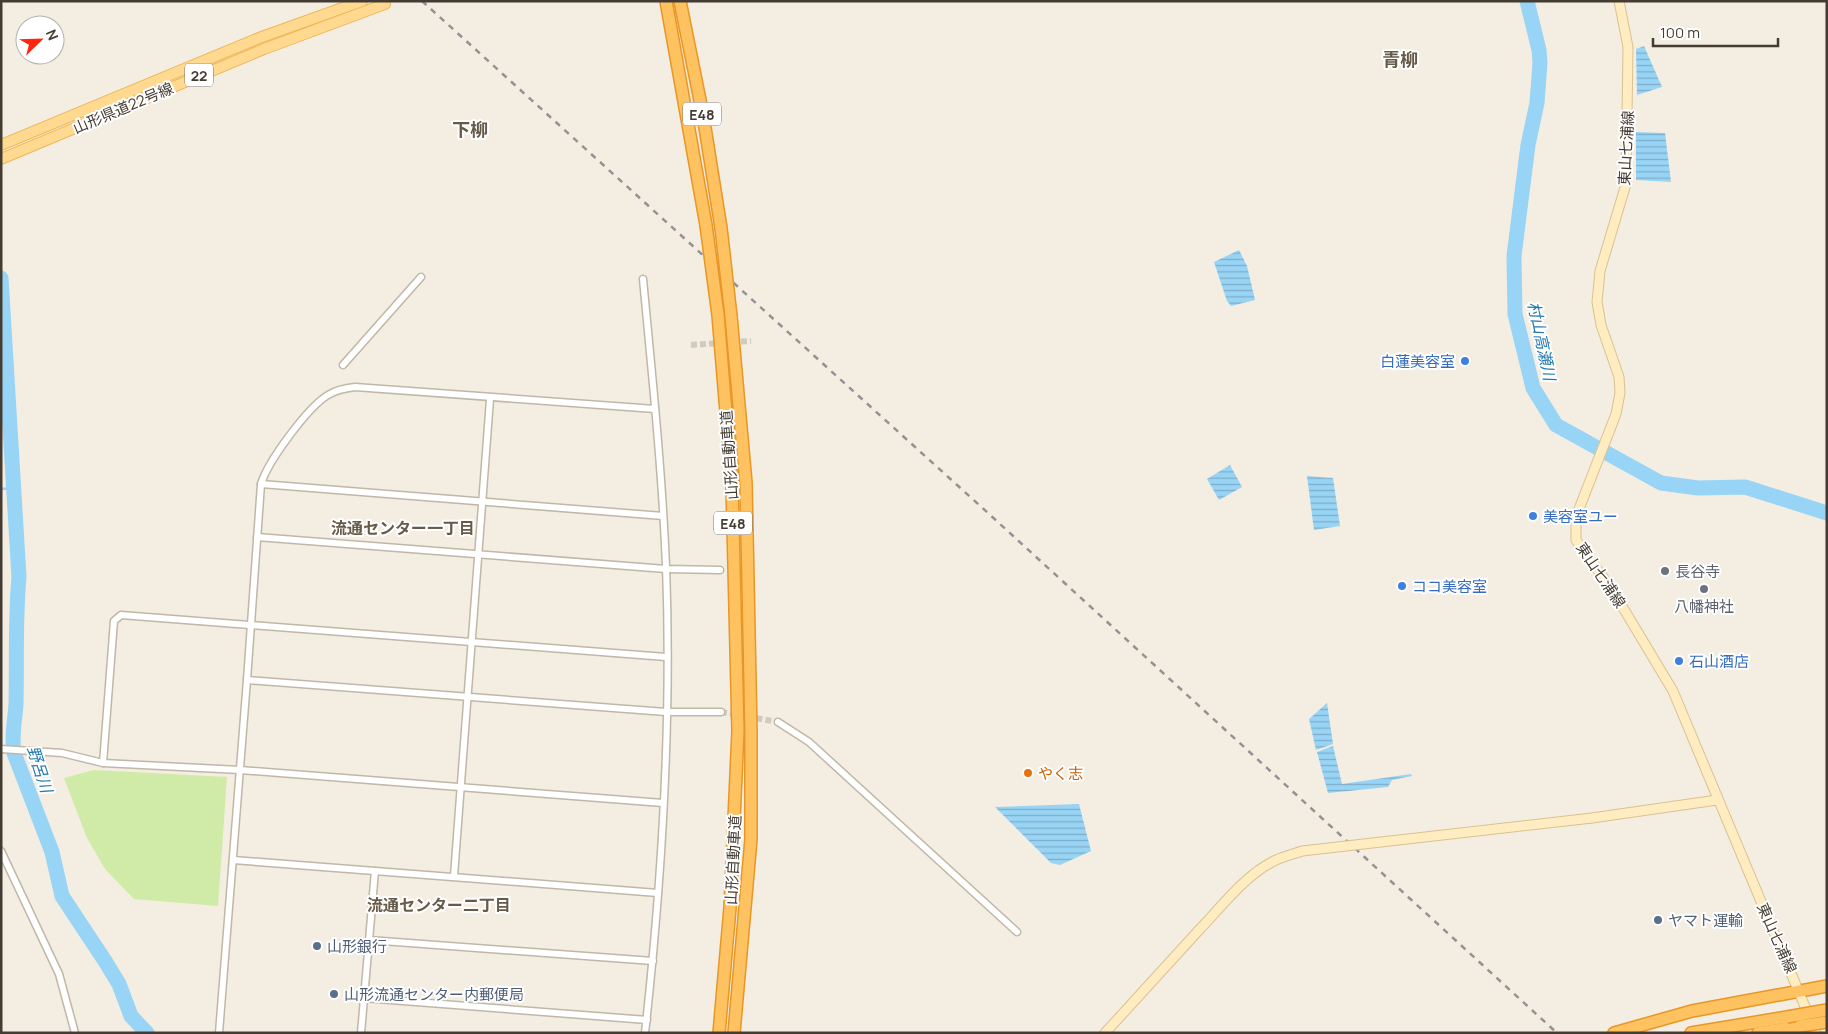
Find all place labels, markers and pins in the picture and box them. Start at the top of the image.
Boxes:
place label: 白蓮美容室 [1380,351,1455,372]
marker: 白蓮美容室 [1459,355,1471,367]
place label: 美容室ユー [1543,506,1618,527]
marker: 美容室ユー [1527,510,1539,522]
place label: 長谷寺 [1675,561,1720,582]
marker: 長谷寺 [1659,565,1671,577]
place label: ココ美容室 [1412,576,1487,597]
marker: ココ美容室 [1396,580,1408,592]
marker: 八幡神社 [1698,583,1710,595]
place label: 八幡神社 [1674,596,1734,617]
place label: 石山酒店 [1689,651,1749,672]
marker: 石山酒店 [1673,655,1685,667]
place label: やく志 [1038,763,1083,784]
marker: やく志 [1022,767,1034,779]
place label: ヤマト運輸 [1668,910,1743,931]
marker: ヤマト運輸 [1652,914,1664,926]
place label: 山形銀行 [327,936,387,957]
marker: 山形銀行 [311,940,323,952]
place label: 山形流通センター内郵便局 [344,984,524,1005]
marker: 山形流通センター内郵便局 [328,988,340,1000]

